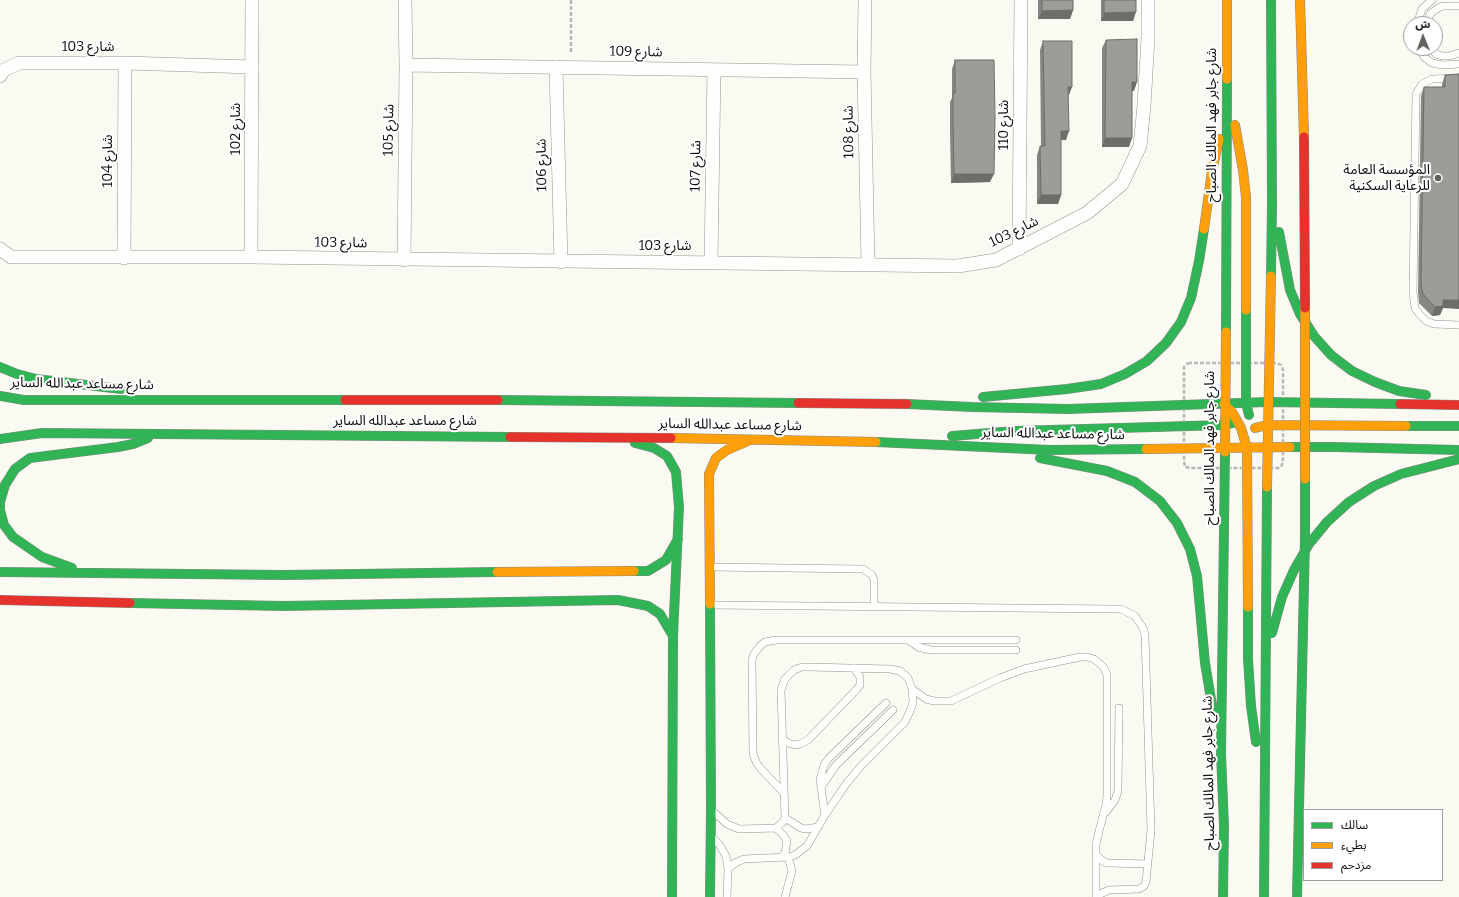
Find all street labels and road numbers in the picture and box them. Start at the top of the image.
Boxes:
street label: شارع 103 [62,39,114,55]
street label: شارع 109 [609,43,663,61]
street label: شارع جابر فهد المالك الصباح [1204,48,1220,202]
street label: شارع 110 [996,100,1012,150]
street label: شارع 102 [228,103,244,155]
street label: شارع 105 [380,104,398,156]
street label: شارع 108 [840,105,858,159]
street label: شارع 104 [100,135,116,187]
street label: شارع 106 [533,138,551,192]
street label: شارع 107 [687,140,705,192]
street label: شارع 103 [987,213,1041,251]
street label: شارع 103 [314,234,368,252]
street label: شارع 103 [639,238,691,254]
street label: شارع جابر فهد المالك الصباح [1202,371,1218,525]
street label: شارع مساعد عبدالله الساير [10,374,154,394]
street label: شارع مساعد عبدالله الساير [333,413,477,429]
street label: شارع مساعد عبدالله الساير [658,415,802,435]
street label: شارع مساعد عبدالله الساير [981,424,1125,444]
street label: شارع جابر فهد المالك الصباح [1199,696,1219,850]

